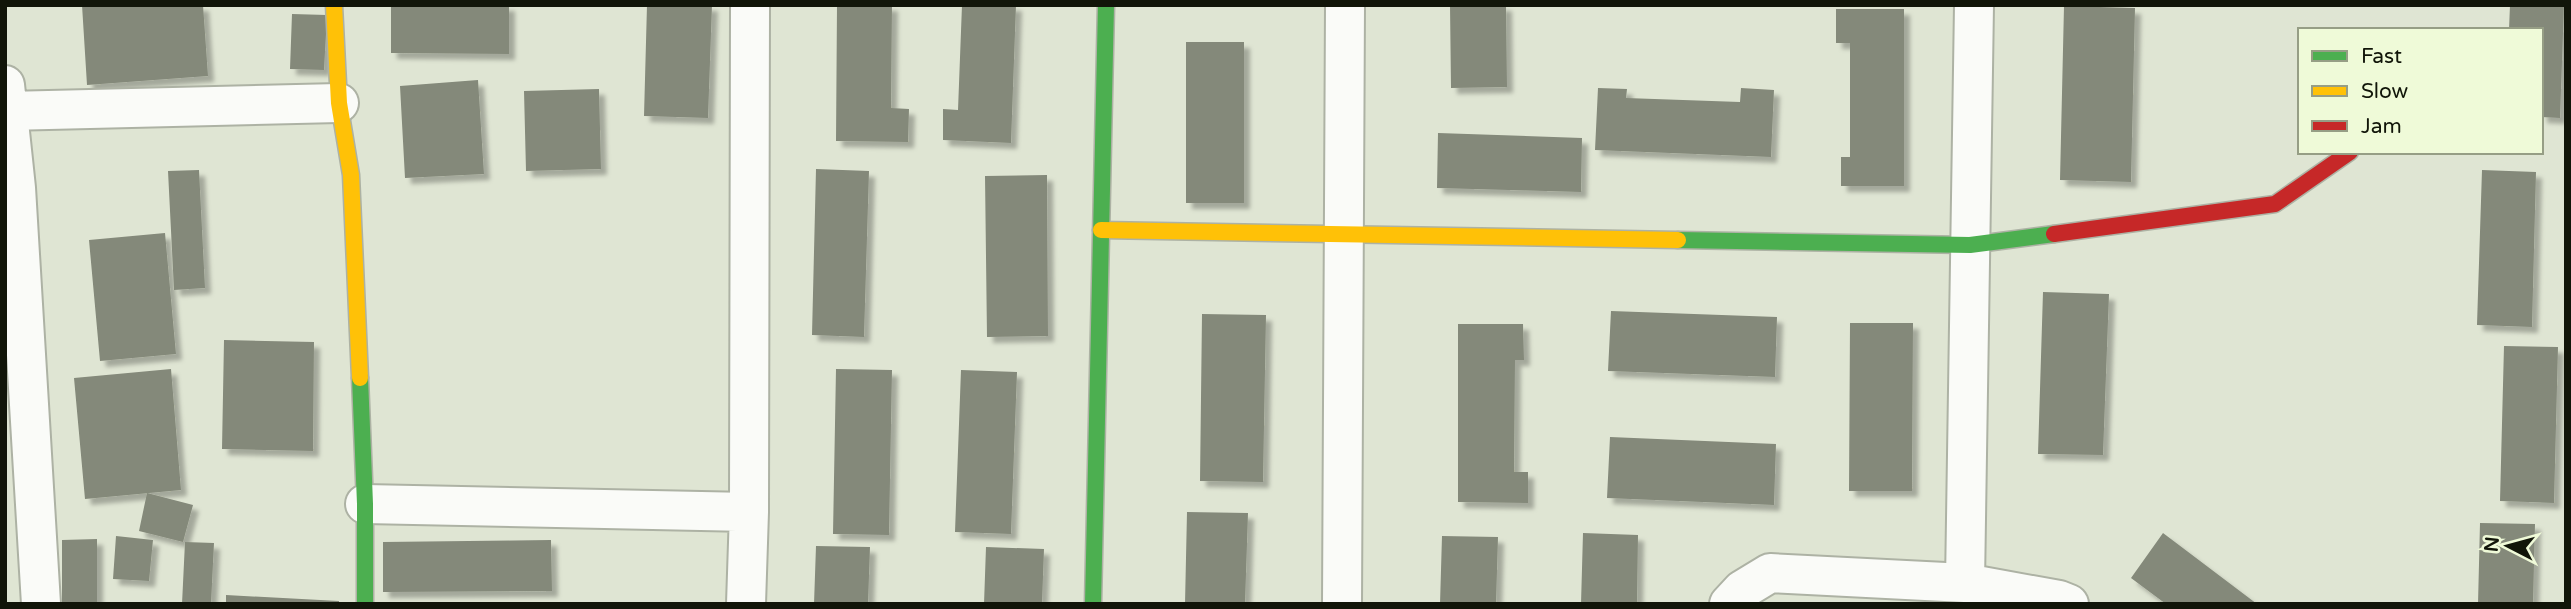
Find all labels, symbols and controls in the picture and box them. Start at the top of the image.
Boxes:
legend [2298,28,2543,154]
text: Fast [2361,44,2402,69]
text: Slow [2361,79,2409,104]
text: Jam [2361,114,2402,139]
north arrow [2473,511,2543,581]
text: N [2480,536,2504,553]

